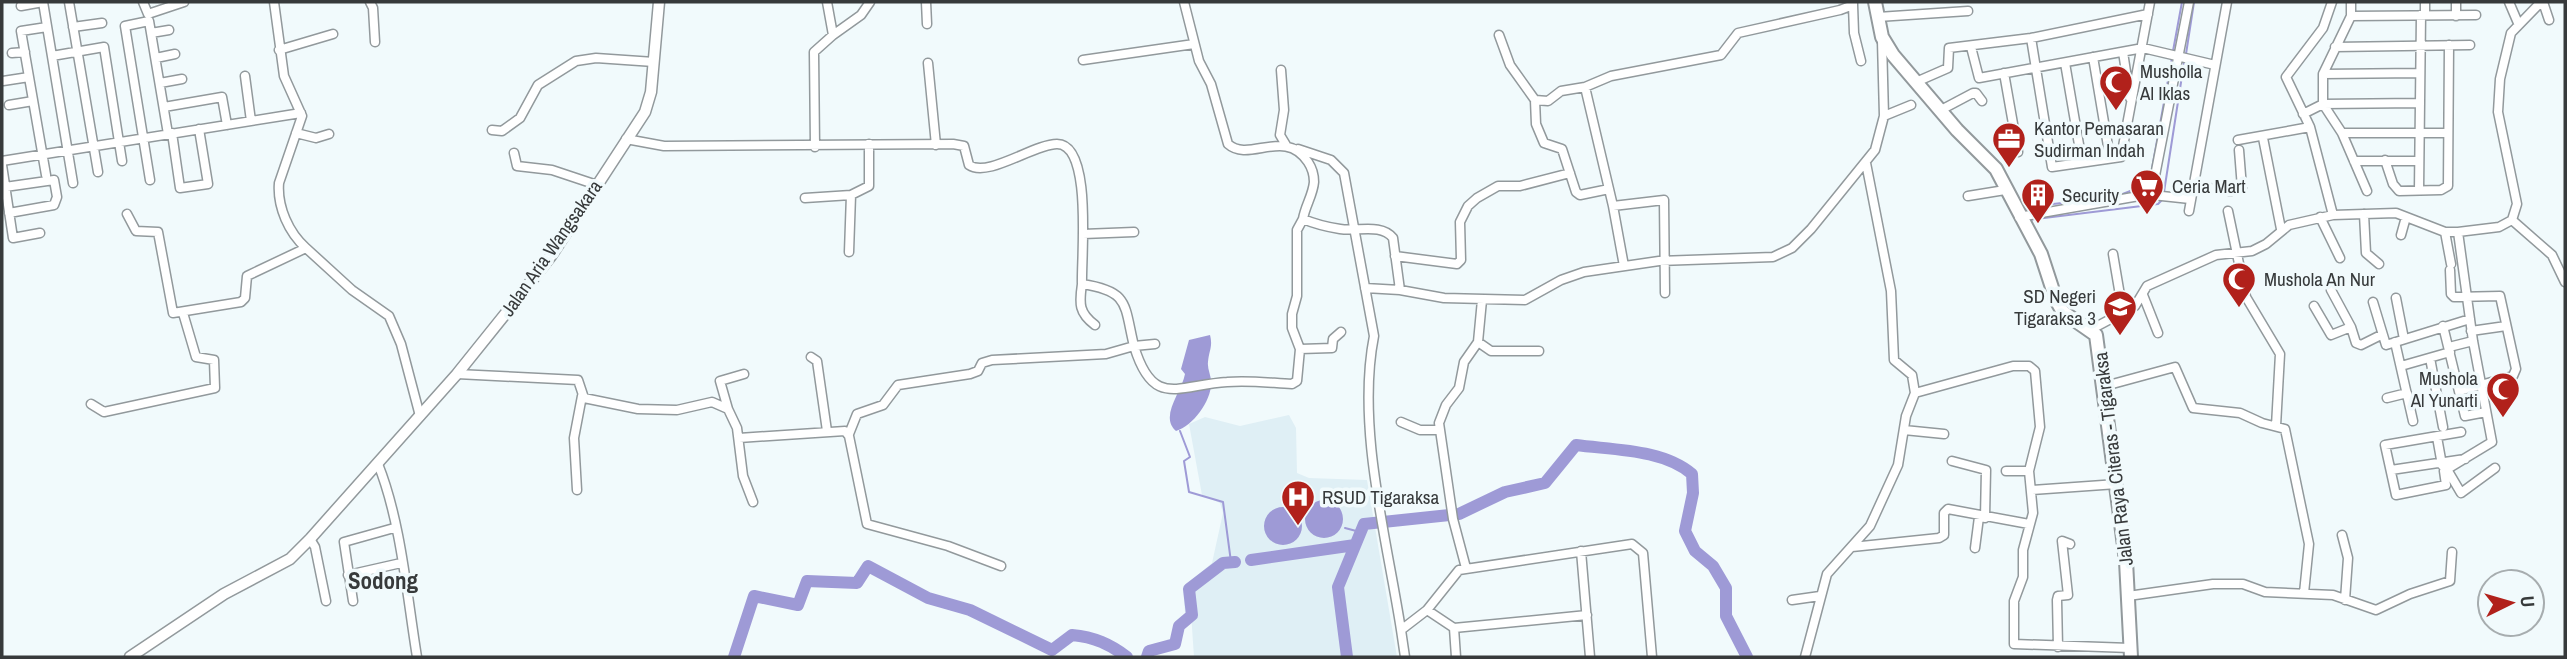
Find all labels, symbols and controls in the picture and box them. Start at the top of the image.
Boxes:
place label: Musholla Al Iklas [2139,58,2203,106]
mosque icon: Musholla Al Iklas [2097,63,2135,112]
place label: Kantor Pemasaran Sudirman Indah [2034,115,2164,163]
office icon: Kantor Pemasaran Sudirman Indah [1990,120,2028,169]
supermarket icon: Ceria Mart [2128,167,2166,216]
place label: Ceria Mart [2172,173,2246,199]
street label: Jalan Aria Wangsakara [494,175,608,321]
building icon: Security [2019,176,2057,225]
place label: Security [2062,182,2119,208]
mosque icon: Mushola An Nur [2220,260,2258,309]
place label: Mushola An Nur [2264,266,2376,292]
place label: SD Negeri Tigaraksa 3 [2014,283,2096,331]
school or university icon: SD Negeri Tigaraksa 3 [2101,288,2139,337]
street label: Jalan Raya Citeras - Tigaraksa [2087,350,2139,567]
place label: Mushola Al Yunarti [2410,365,2478,413]
mosque icon: Mushola Al Yunarti [2484,370,2522,419]
hospital icon: RSUD Tigaraksa [1279,478,1317,527]
place label: RSUD Tigaraksa [1322,484,1439,510]
district label: Sodong [348,565,419,596]
north arrow [2476,568,2546,638]
text: U [2514,595,2541,608]

